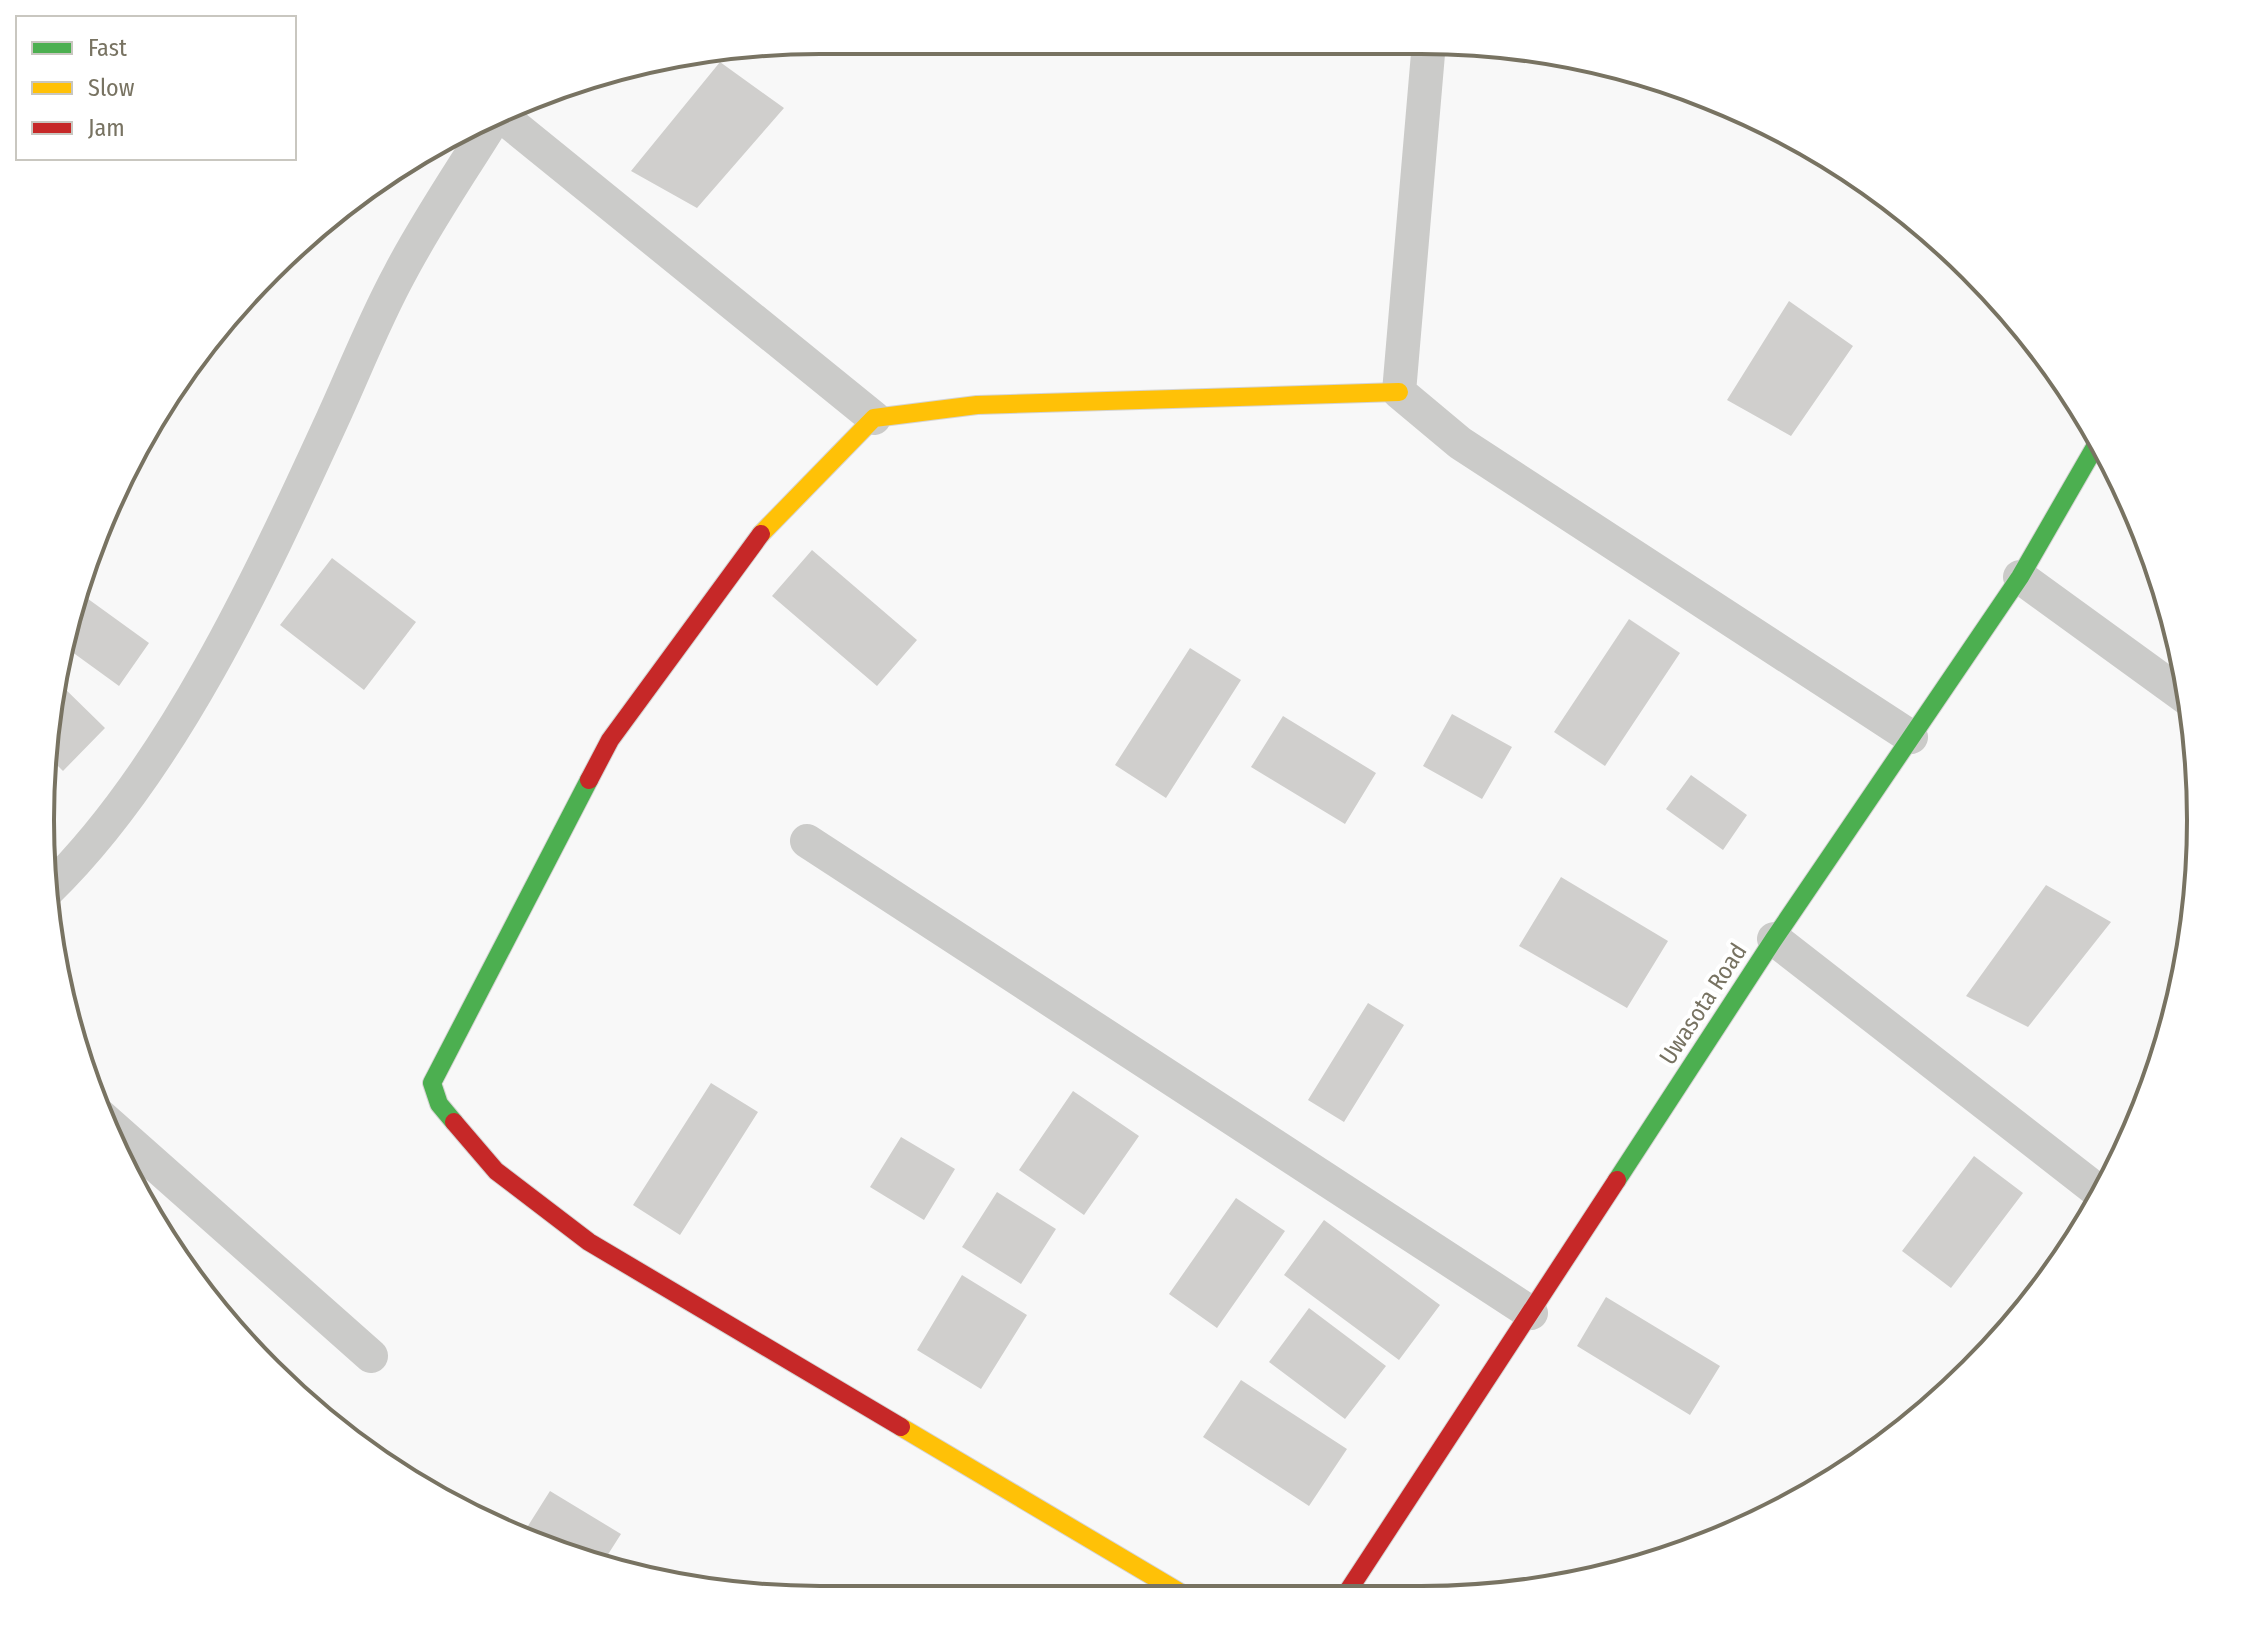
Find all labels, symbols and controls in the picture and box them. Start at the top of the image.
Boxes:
legend [16,16,296,160]
text: Fast [88,34,127,62]
text: Slow [88,74,135,102]
text: Jam [88,114,125,142]
street label: Uwasota Road [1653,938,1753,1070]

